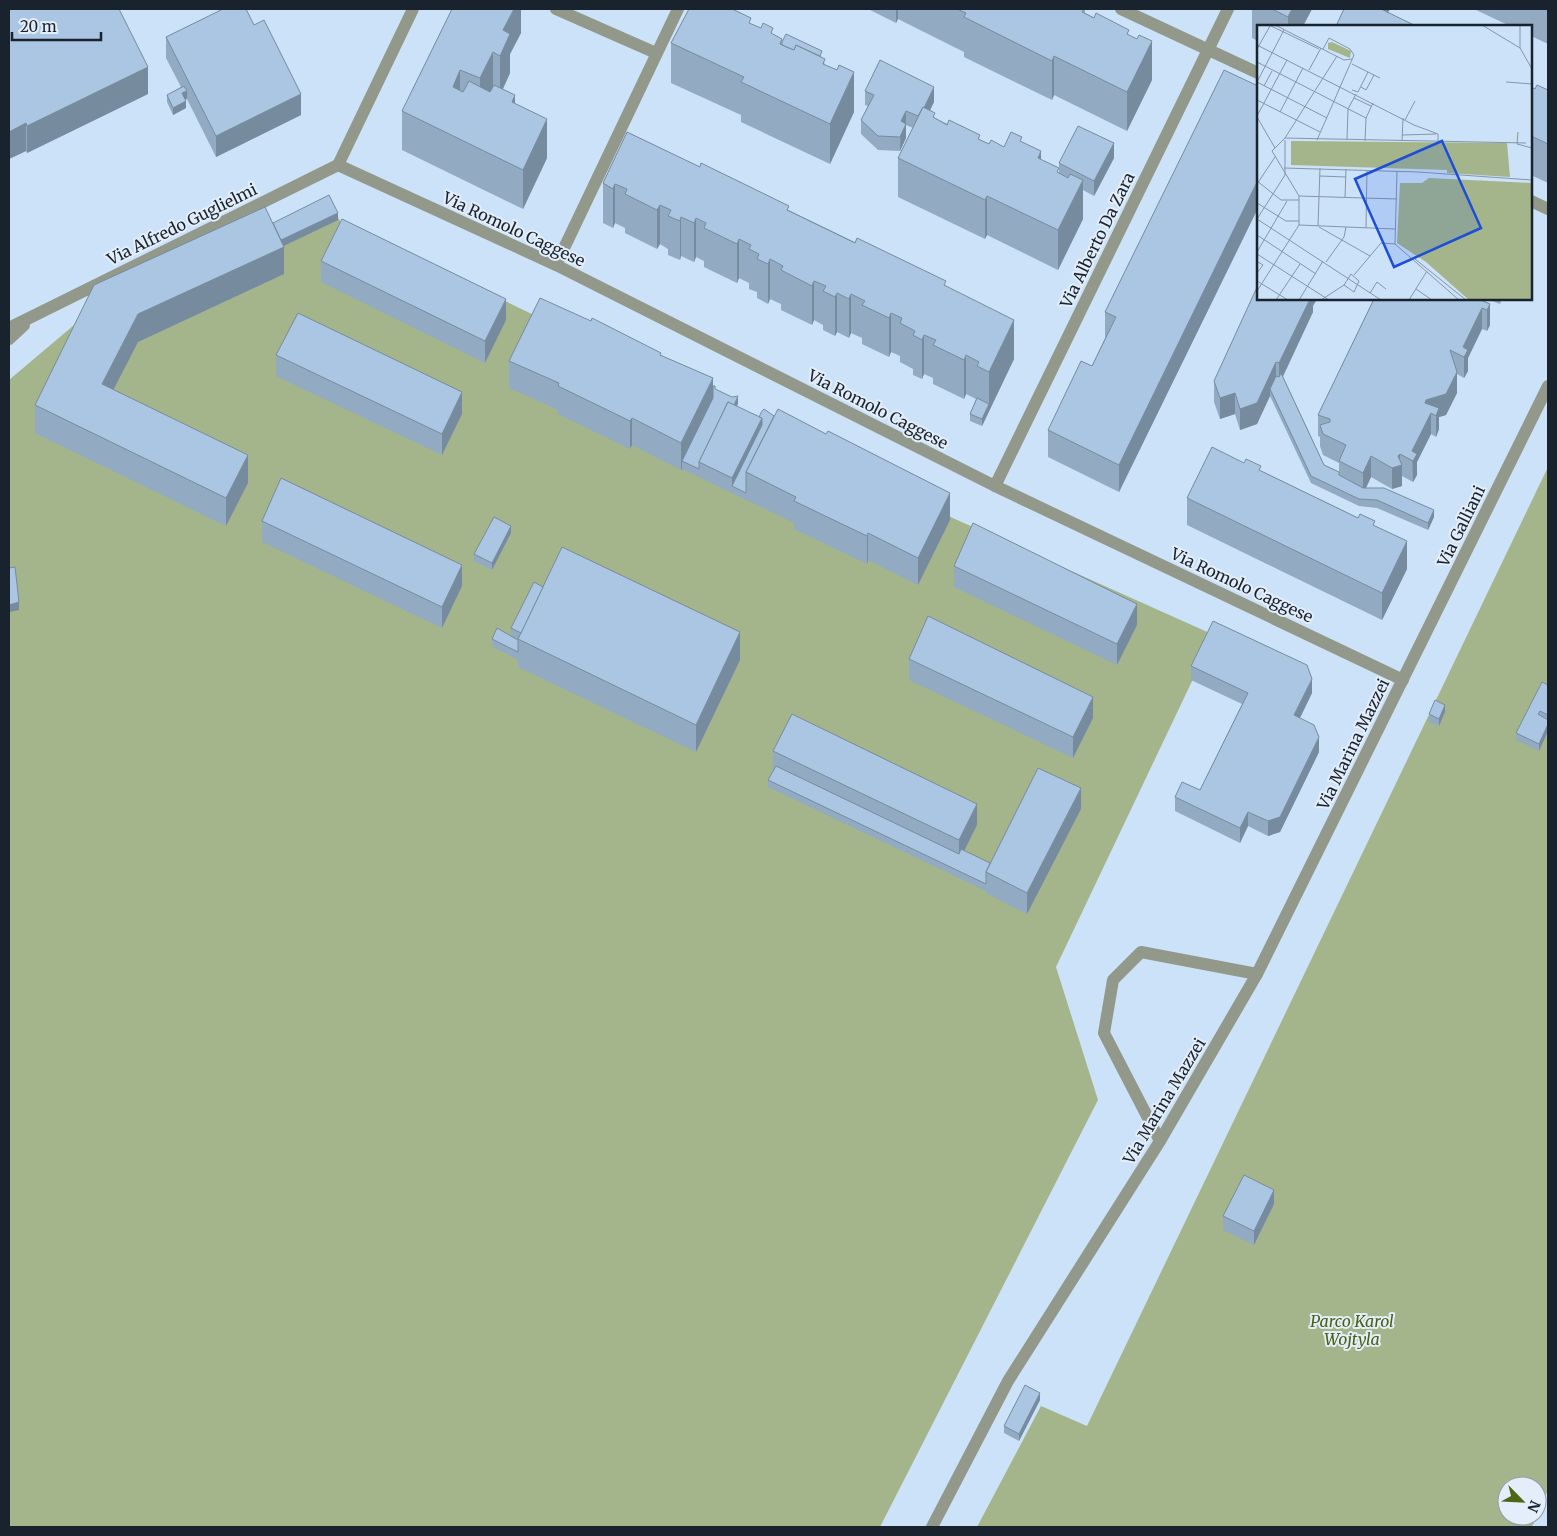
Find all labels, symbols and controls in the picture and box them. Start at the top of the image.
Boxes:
scale bar [12,10,101,42]
text: 20 m [20,17,57,36]
inset map [1257,25,1532,300]
street label: Via Alberto Da Zara [1055,169,1139,312]
street label: Via Alfredo Guglielmi [103,179,260,269]
street label: Via Romolo Caggese [439,187,588,271]
street label: Via Romolo Caggese [804,365,951,453]
street label: Via Galliani [1432,482,1489,571]
street label: Via Romolo Caggese [1167,543,1316,627]
street label: Via Marina Mazzei [1312,675,1393,814]
street label: Via Marina Mazzei [1118,1034,1209,1168]
park label: Parco Karol Wojtyla [1310,1311,1394,1349]
north arrow [1497,1476,1547,1526]
text: N [1523,1498,1544,1515]

